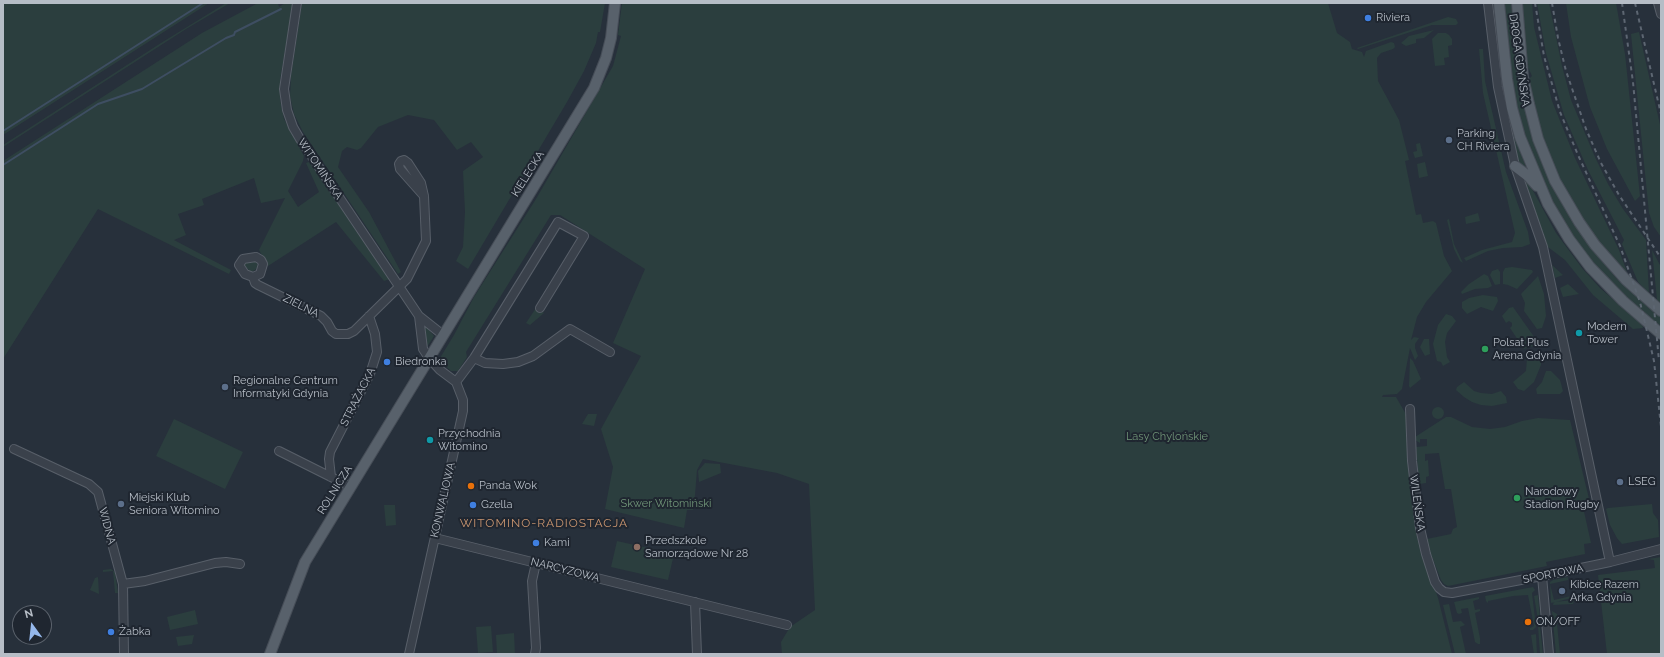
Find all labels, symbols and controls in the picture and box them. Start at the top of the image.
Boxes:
place label: Riviera [1376,11,1410,25]
marker: Riviera [1363,13,1373,23]
street label: DROGA GDYŃSKA [1506,13,1532,107]
place label: Parking CH Riviera [1457,127,1510,153]
marker: Parking CH Riviera [1444,135,1454,145]
street label: WITOMIŃSKA [295,136,345,202]
street label: KIELECKA [509,149,547,199]
street label: ZIELNA [281,291,321,321]
place label: Modern Tower [1587,320,1627,346]
marker: Modern Tower [1574,328,1584,338]
place label: Polsat Plus Arena Gdynia [1493,336,1561,362]
marker: Polsat Plus Arena Gdynia [1480,344,1490,354]
place label: Biedronka [395,355,446,369]
marker: Biedronka [382,357,392,367]
street label: STRAŻACKA [338,365,378,429]
place label: Regionalne Centrum Informatyki Gdynia [233,374,338,400]
marker: Regionalne Centrum Informatyki Gdynia [220,382,230,392]
place label: Przychodnia Witomino [438,427,501,453]
park label: Lasy Chylońskie [1126,430,1208,444]
marker: Przychodnia Witomino [425,435,435,445]
street label: KONWALIOWA [428,461,458,539]
street label: ROLNICZA [315,463,355,517]
street label: WILEŃSKA [1406,474,1428,532]
place label: LSEG [1628,475,1656,489]
marker: LSEG [1615,477,1625,487]
place label: Panda Wok [479,479,537,493]
marker: Panda Wok [466,481,476,491]
place label: Narodowy Stadion Rugby [1525,485,1599,511]
place label: Miejski Klub Seniora Witomino [129,491,220,517]
marker: Narodowy Stadion Rugby [1512,493,1522,503]
park label: Skwer Witomiński [621,497,711,511]
place label: Gzella [481,498,513,512]
marker: Miejski Klub Seniora Witomino [116,499,126,509]
marker: Gzella [468,500,478,510]
street label: WIDNA [96,506,118,546]
district label: WITOMINO-RADIOSTACJA [460,516,628,530]
place label: Przedszkole Samorządowe Nr 28 [645,534,748,560]
place label: Kami [544,536,570,550]
marker: Kami [531,538,541,548]
marker: Przedszkole Samorządowe Nr 28 [632,542,642,552]
street label: NARCYZOWA [529,555,601,585]
street label: SPORTOWA [1522,562,1584,586]
place label: Kibice Razem Arka Gdynia [1570,578,1639,604]
marker: Kibice Razem Arka Gdynia [1557,586,1567,596]
north arrow [12,605,52,645]
text: N [23,607,35,621]
place label: ON/OFF [1536,615,1580,629]
marker: ON/OFF [1523,617,1533,627]
place label: Żabka [119,625,151,639]
marker: Żabka [106,627,116,637]

